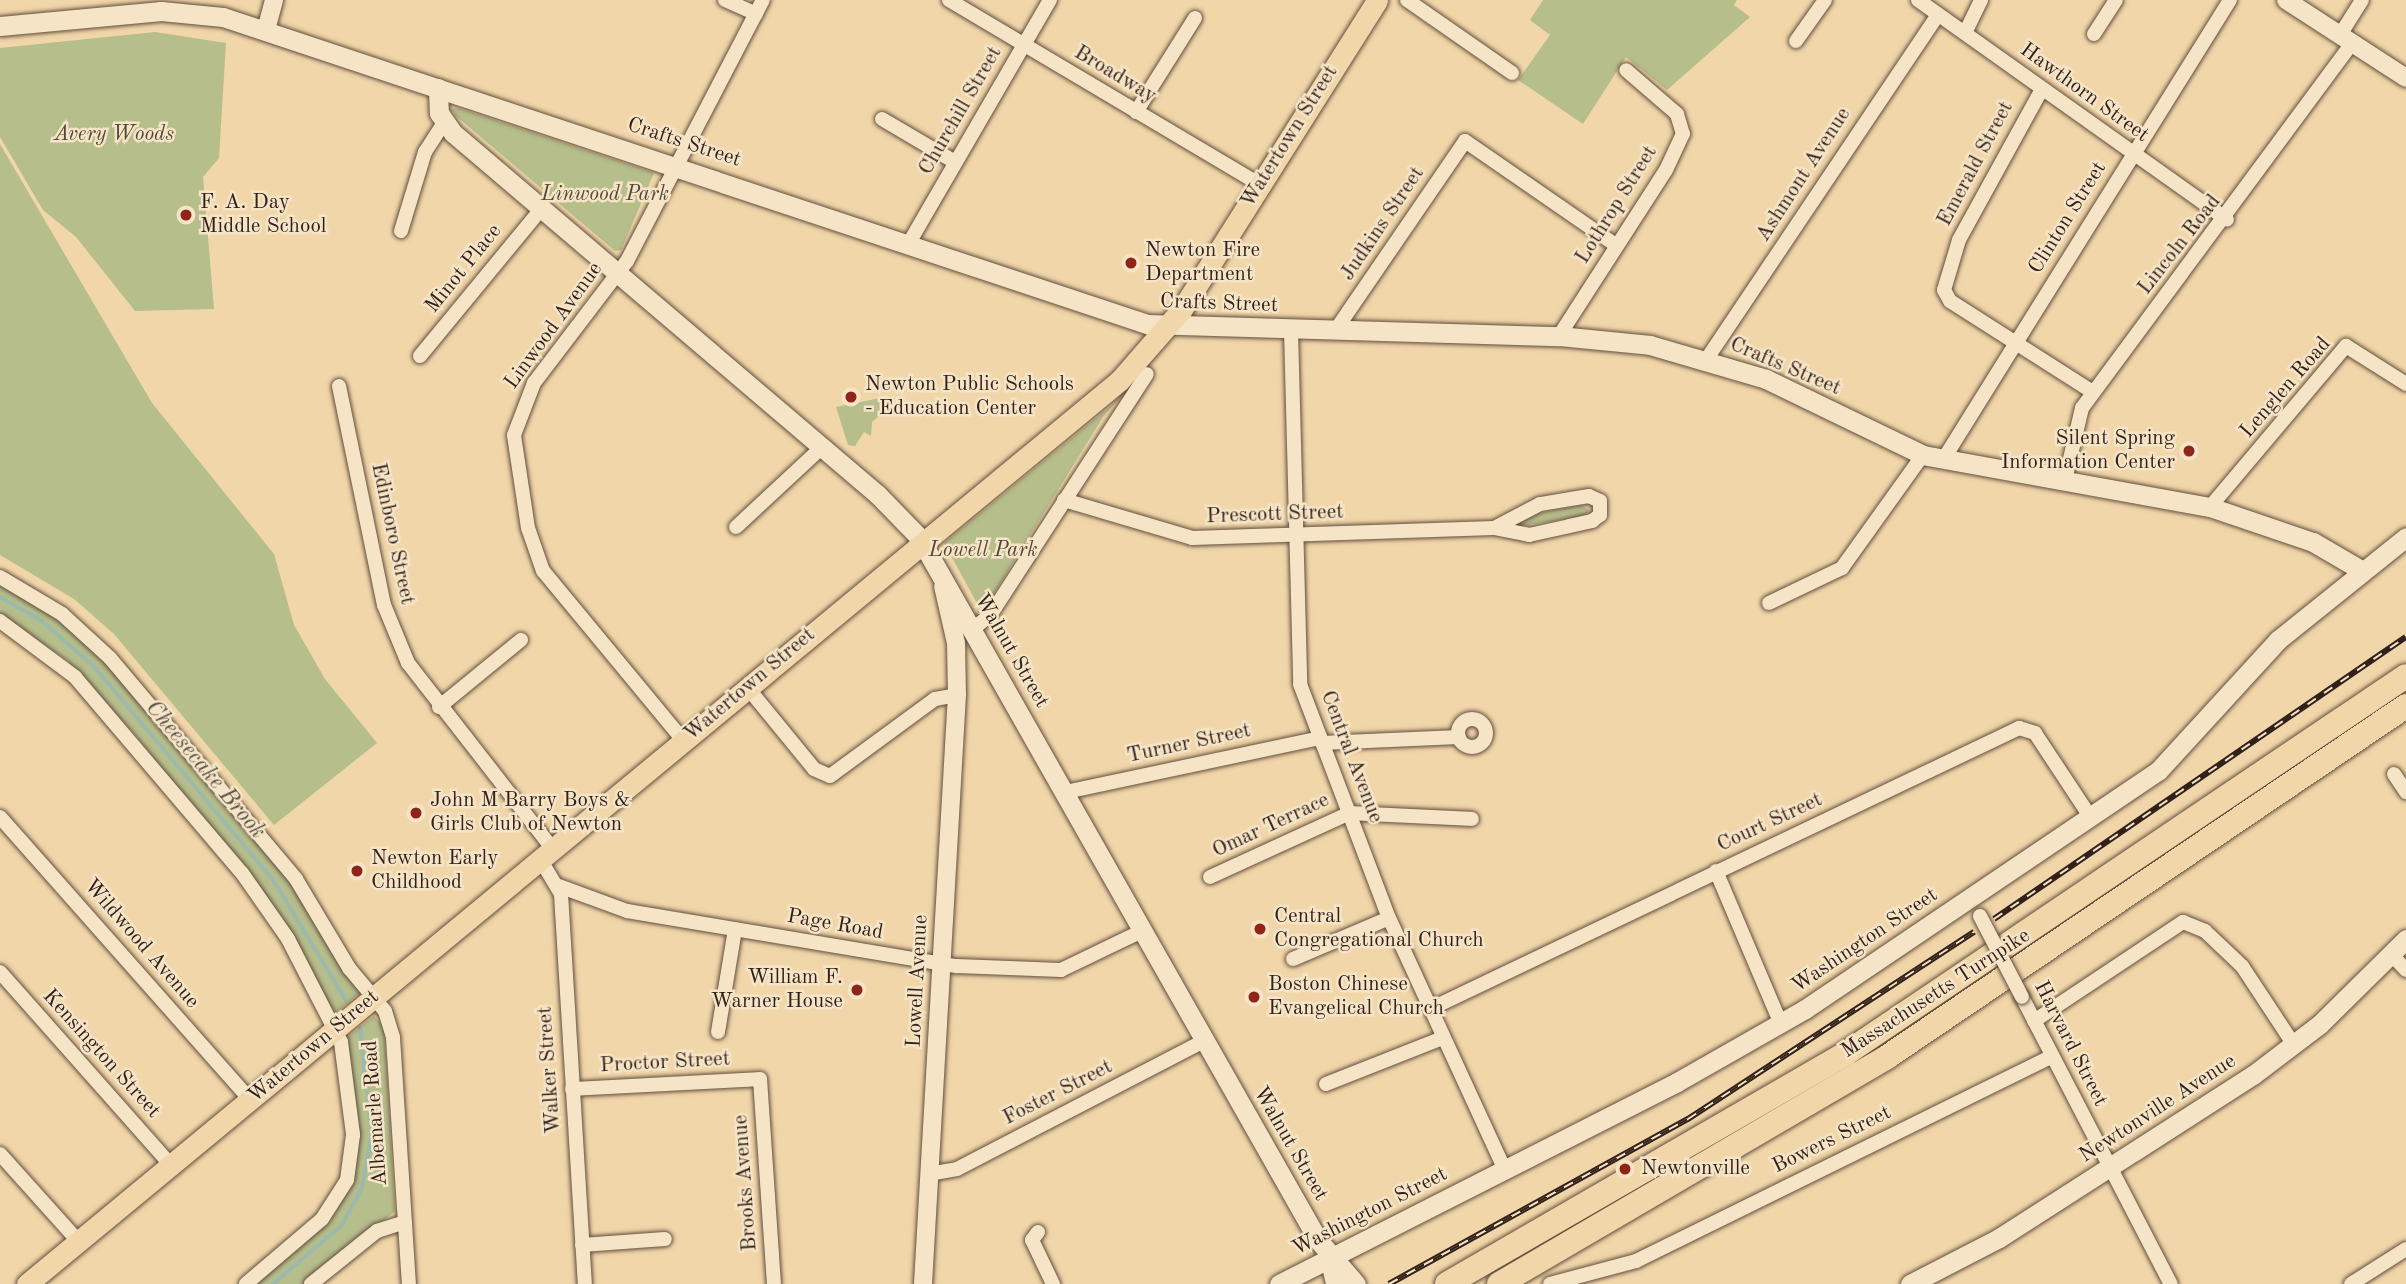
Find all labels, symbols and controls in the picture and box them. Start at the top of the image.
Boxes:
street label: Hawthorn Street [2015,38,2153,148]
street label: Broadway [1069,41,1161,109]
street label: Churchill Street [914,42,1008,180]
street label: Watertown Street [1236,61,1344,213]
street label: Emerald Street [1932,97,2020,231]
street label: Ashmont Avenue [1751,103,1857,247]
street label: Crafts Street [624,113,744,173]
park label: Avery Woods [54,122,174,148]
street label: Lothrop Street [1571,141,1663,269]
street label: Clinton Street [2024,157,2112,279]
street label: Judkins Street [1336,162,1430,286]
park label: Linwood Park [541,182,669,208]
place label: F. A. Day Middle School [200,190,327,240]
street label: Lincoln Road [2133,190,2227,300]
marker: F. A. Day Middle School [178,207,194,223]
street label: Minot Place [420,219,508,319]
place label: Newton Fire Department [1145,238,1260,288]
marker: Newton Fire Department [1123,255,1139,271]
street label: Linwood Avenue [500,258,608,394]
street label: Crafts Street [1160,289,1278,319]
street label: Crafts Street [1726,332,1844,402]
street label: Lenglen Road [2235,332,2337,444]
place label: Newton Public Schools - Education Center [865,372,1074,422]
marker: Newton Public Schools - Education Center [843,389,859,405]
place label: Silent Spring Information Center [2001,426,2175,476]
marker: Silent Spring Information Center [2181,443,2197,459]
street label: Edinboro Street [365,461,419,607]
street label: Prescott Street [1206,500,1344,530]
park label: Lowell Park [928,538,1038,564]
street label: Walnut Street [968,589,1054,713]
street label: Watertown Street [679,623,821,747]
street label: Central Avenue [1314,687,1388,827]
water label: Cheesecake Brook [139,695,271,845]
street label: Turner Street [1125,719,1253,769]
place label: John M Barry Boys & Girls Club of Newton [430,788,631,838]
street label: Omar Terrace [1209,788,1333,864]
street label: Court Street [1713,788,1827,858]
marker: John M Barry Boys & Girls Club of Newton [408,805,424,821]
place label: Newton Early Childhood [371,846,498,896]
marker: Newton Early Childhood [349,863,365,879]
street label: Wildwood Avenue [78,874,204,1014]
street label: Washington Street [1787,883,1943,999]
street label: Page Road [785,904,885,946]
place label: Central Congregational Church [1274,904,1484,954]
street label: Lowell Avenue [902,914,934,1048]
marker: Central Congregational Church [1252,921,1268,937]
street label: Massachusetts Turnpike [1837,923,2035,1065]
place label: William F. Warner House [711,965,843,1015]
place label: Boston Chinese Evangelical Church [1268,972,1444,1022]
street label: Harvard Street [2028,977,2112,1111]
marker: William F. Warner House [849,982,865,998]
street label: Kensington Street [36,984,166,1124]
street label: Watertown Street [243,985,385,1109]
marker: Boston Chinese Evangelical Church [1246,989,1262,1005]
street label: Walker Street [533,1006,567,1134]
street label: Albemarle Road [358,1039,394,1187]
street label: Proctor Street [599,1047,731,1079]
street label: Newtonville Avenue [2075,1049,2241,1169]
street label: Foster Street [999,1055,1117,1131]
street label: Walnut Street [1247,1082,1333,1206]
street label: Bowers Street [1769,1100,1895,1180]
street label: Brooks Avenue [729,1114,763,1252]
place label: Newtonville [1641,1156,1750,1182]
marker: Newtonville [1615,1159,1635,1179]
street label: Washington Street [1288,1162,1452,1262]

